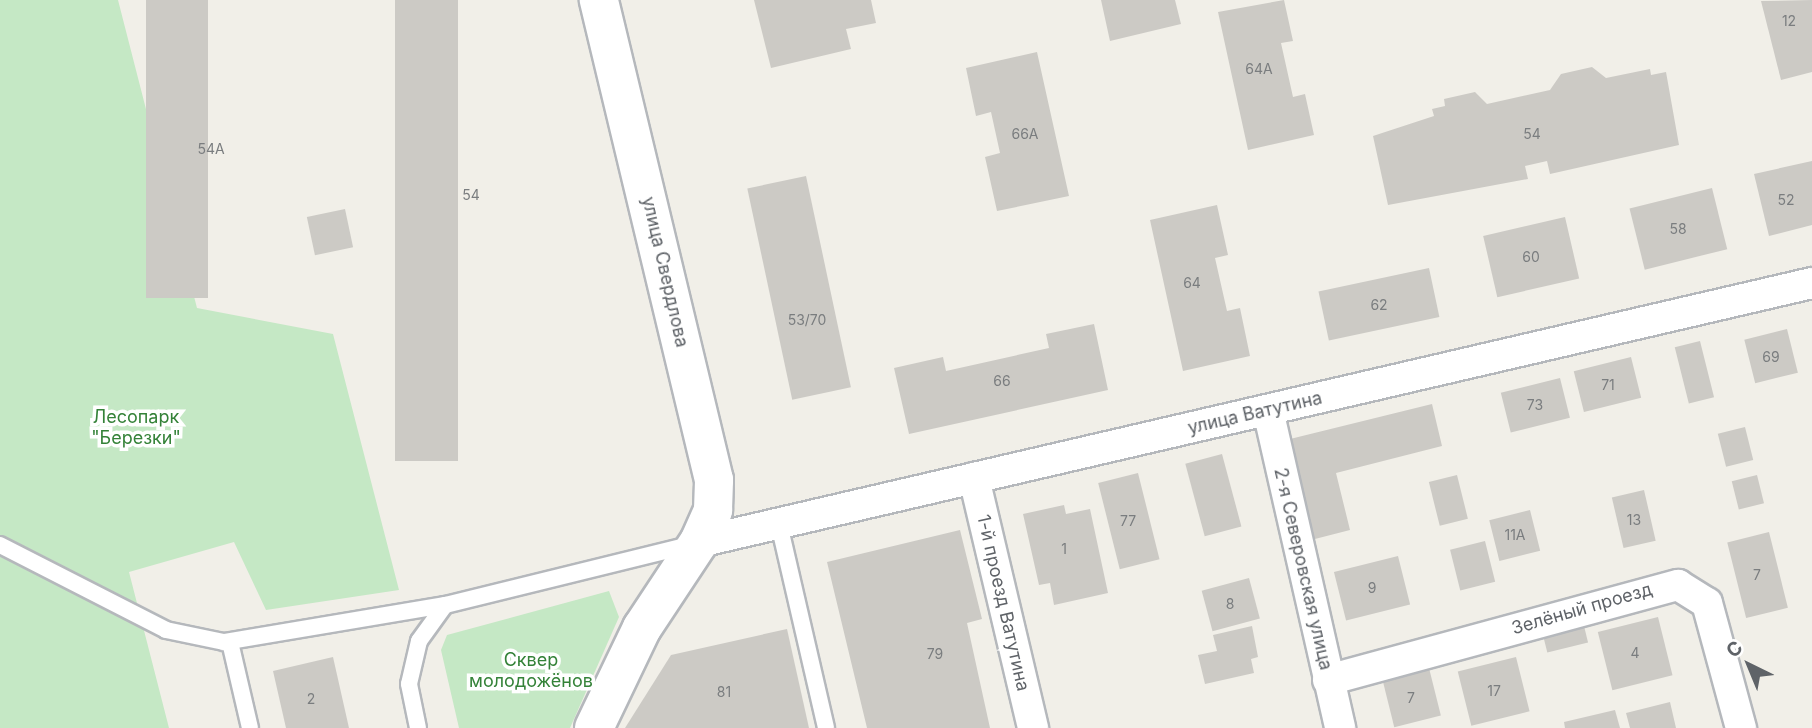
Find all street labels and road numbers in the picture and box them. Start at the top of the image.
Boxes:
street label: улица Свердлова [637,195,693,349]
street label: улица Ватутина [1186,387,1324,439]
street label: 2-я Северовская улица [1269,466,1337,672]
street label: 1-й проезд Ватутина [972,513,1034,693]
street label: Зелёный проезд [1509,579,1655,639]

